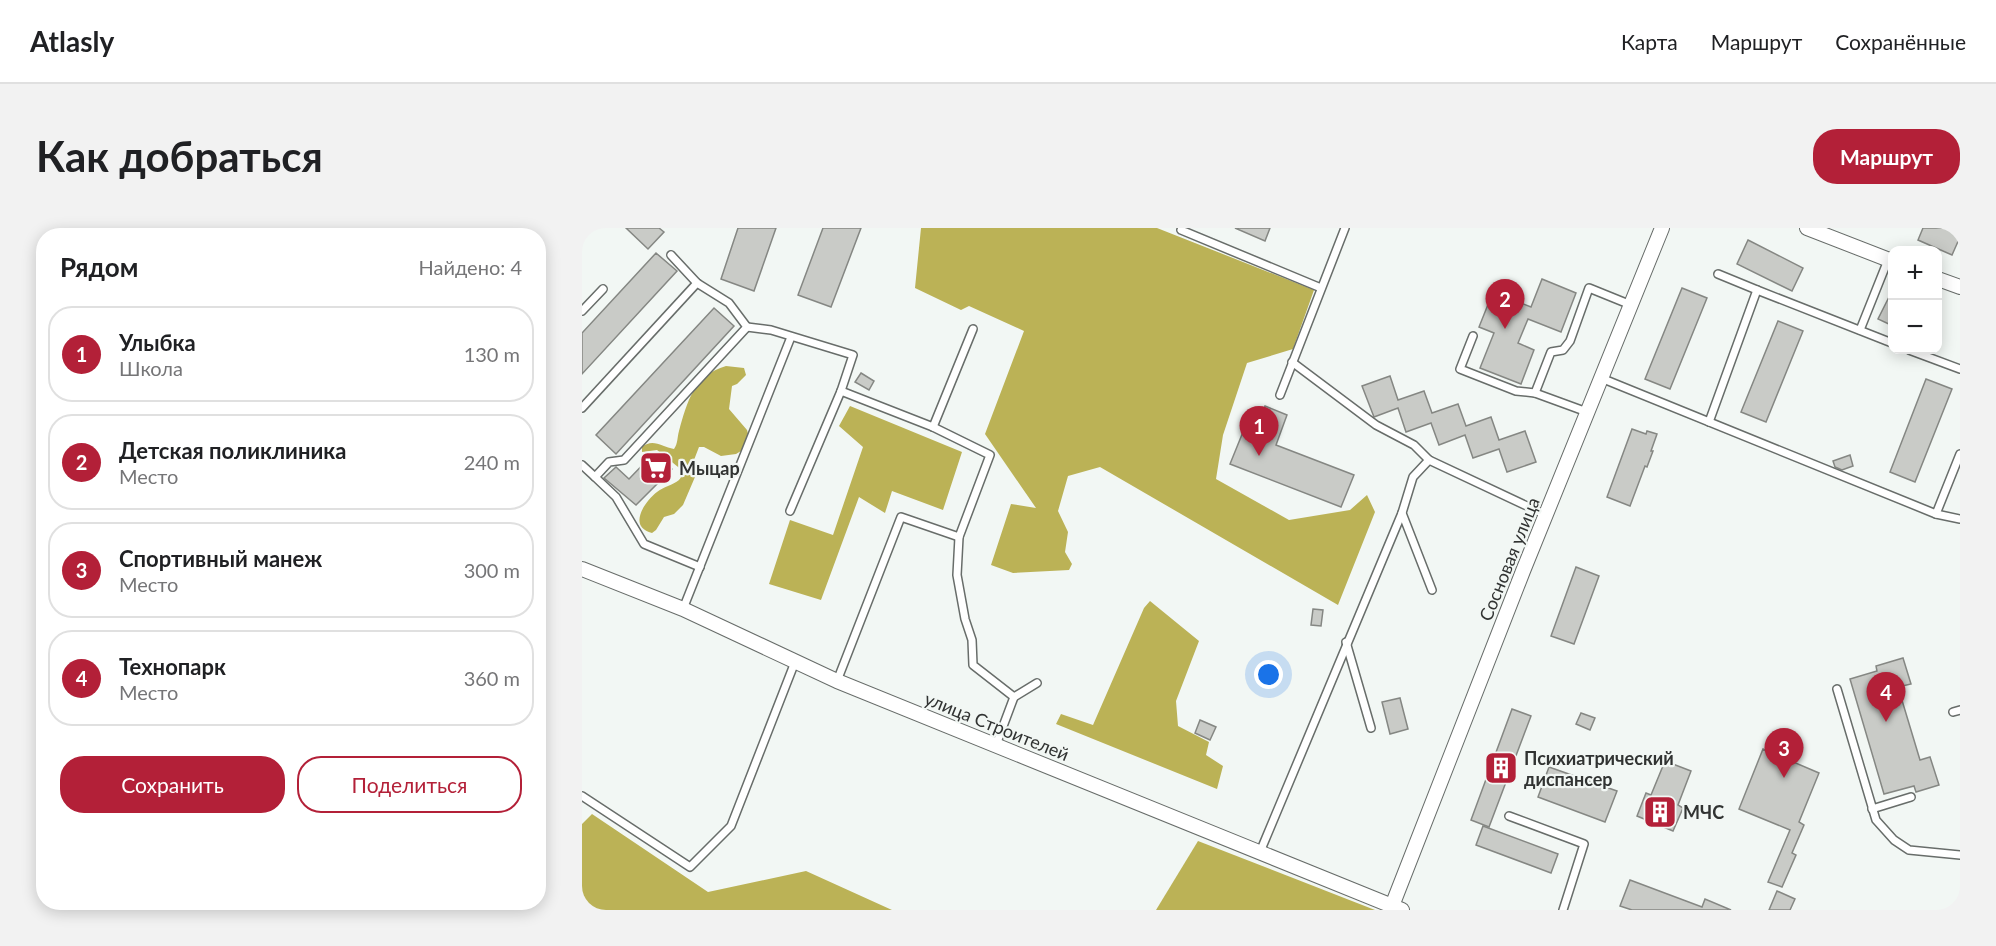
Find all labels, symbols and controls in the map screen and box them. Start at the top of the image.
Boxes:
text: Atlasly [30,24,114,58]
text: Карта [1621,29,1678,54]
text: Маршрут [1711,29,1802,54]
text: Сохранённые [1835,29,1966,54]
button: Маршрут [1813,129,1960,184]
text: Как добраться [36,131,323,181]
map controls [1888,246,1942,354]
button: + [1888,246,1942,300]
text: Рядом [60,251,138,283]
text: Найдено: 4 [419,255,522,279]
pin: 2 [1486,279,1524,329]
button: − [1888,300,1942,354]
text: Улыбка [119,329,196,356]
text: 1 [76,342,87,366]
text: 130 m [464,342,520,366]
text: Школа [119,356,183,380]
pin: 1 [1240,406,1278,456]
text: Детская поликлиника [119,437,346,464]
text: 2 [76,450,87,474]
text: 240 m [464,450,520,474]
supermarket icon: Мыцар [638,450,674,486]
place label: Мыцар [679,457,740,479]
text: Место [119,464,178,488]
street label: Сосновая улица [1474,494,1544,624]
text: Спортивный манеж [119,545,322,572]
text: 3 [76,558,87,582]
text: 300 m [464,558,520,582]
text: Место [119,572,178,596]
text: Технопарк [119,653,226,680]
your location [1254,660,1283,689]
text: 4 [76,666,87,690]
text: 360 m [464,666,520,690]
pin: 4 [1866,672,1906,722]
text: Место [119,680,178,704]
street label: улица Строителей [922,687,1072,765]
pin: 3 [1764,728,1804,778]
place label: Психиатрический диспансер [1524,747,1674,790]
building icon: Психиатрический диспансер [1483,750,1519,786]
button: Сохранить [60,756,285,813]
button: Поделиться [297,756,522,813]
building icon: МЧС [1642,794,1678,830]
place label: МЧС [1683,801,1724,823]

